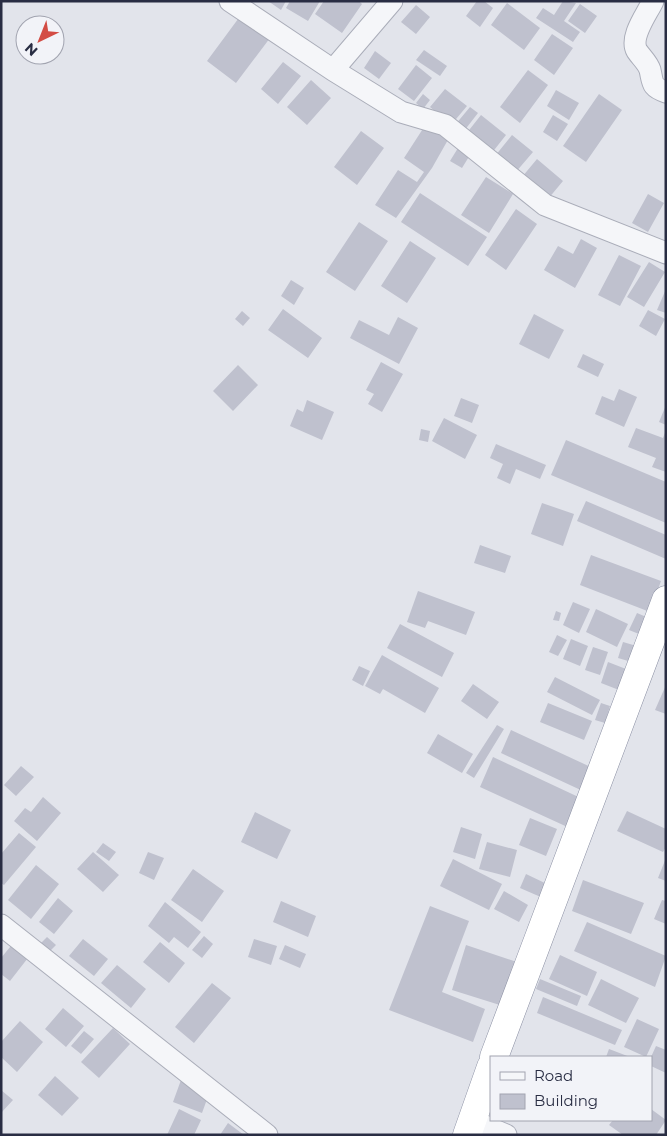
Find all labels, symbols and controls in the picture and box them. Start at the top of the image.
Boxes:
north arrow [15,15,65,65]
text: N [21,39,41,60]
legend [490,1056,652,1121]
text: Road [534,1066,573,1085]
text: Building [534,1091,598,1110]

